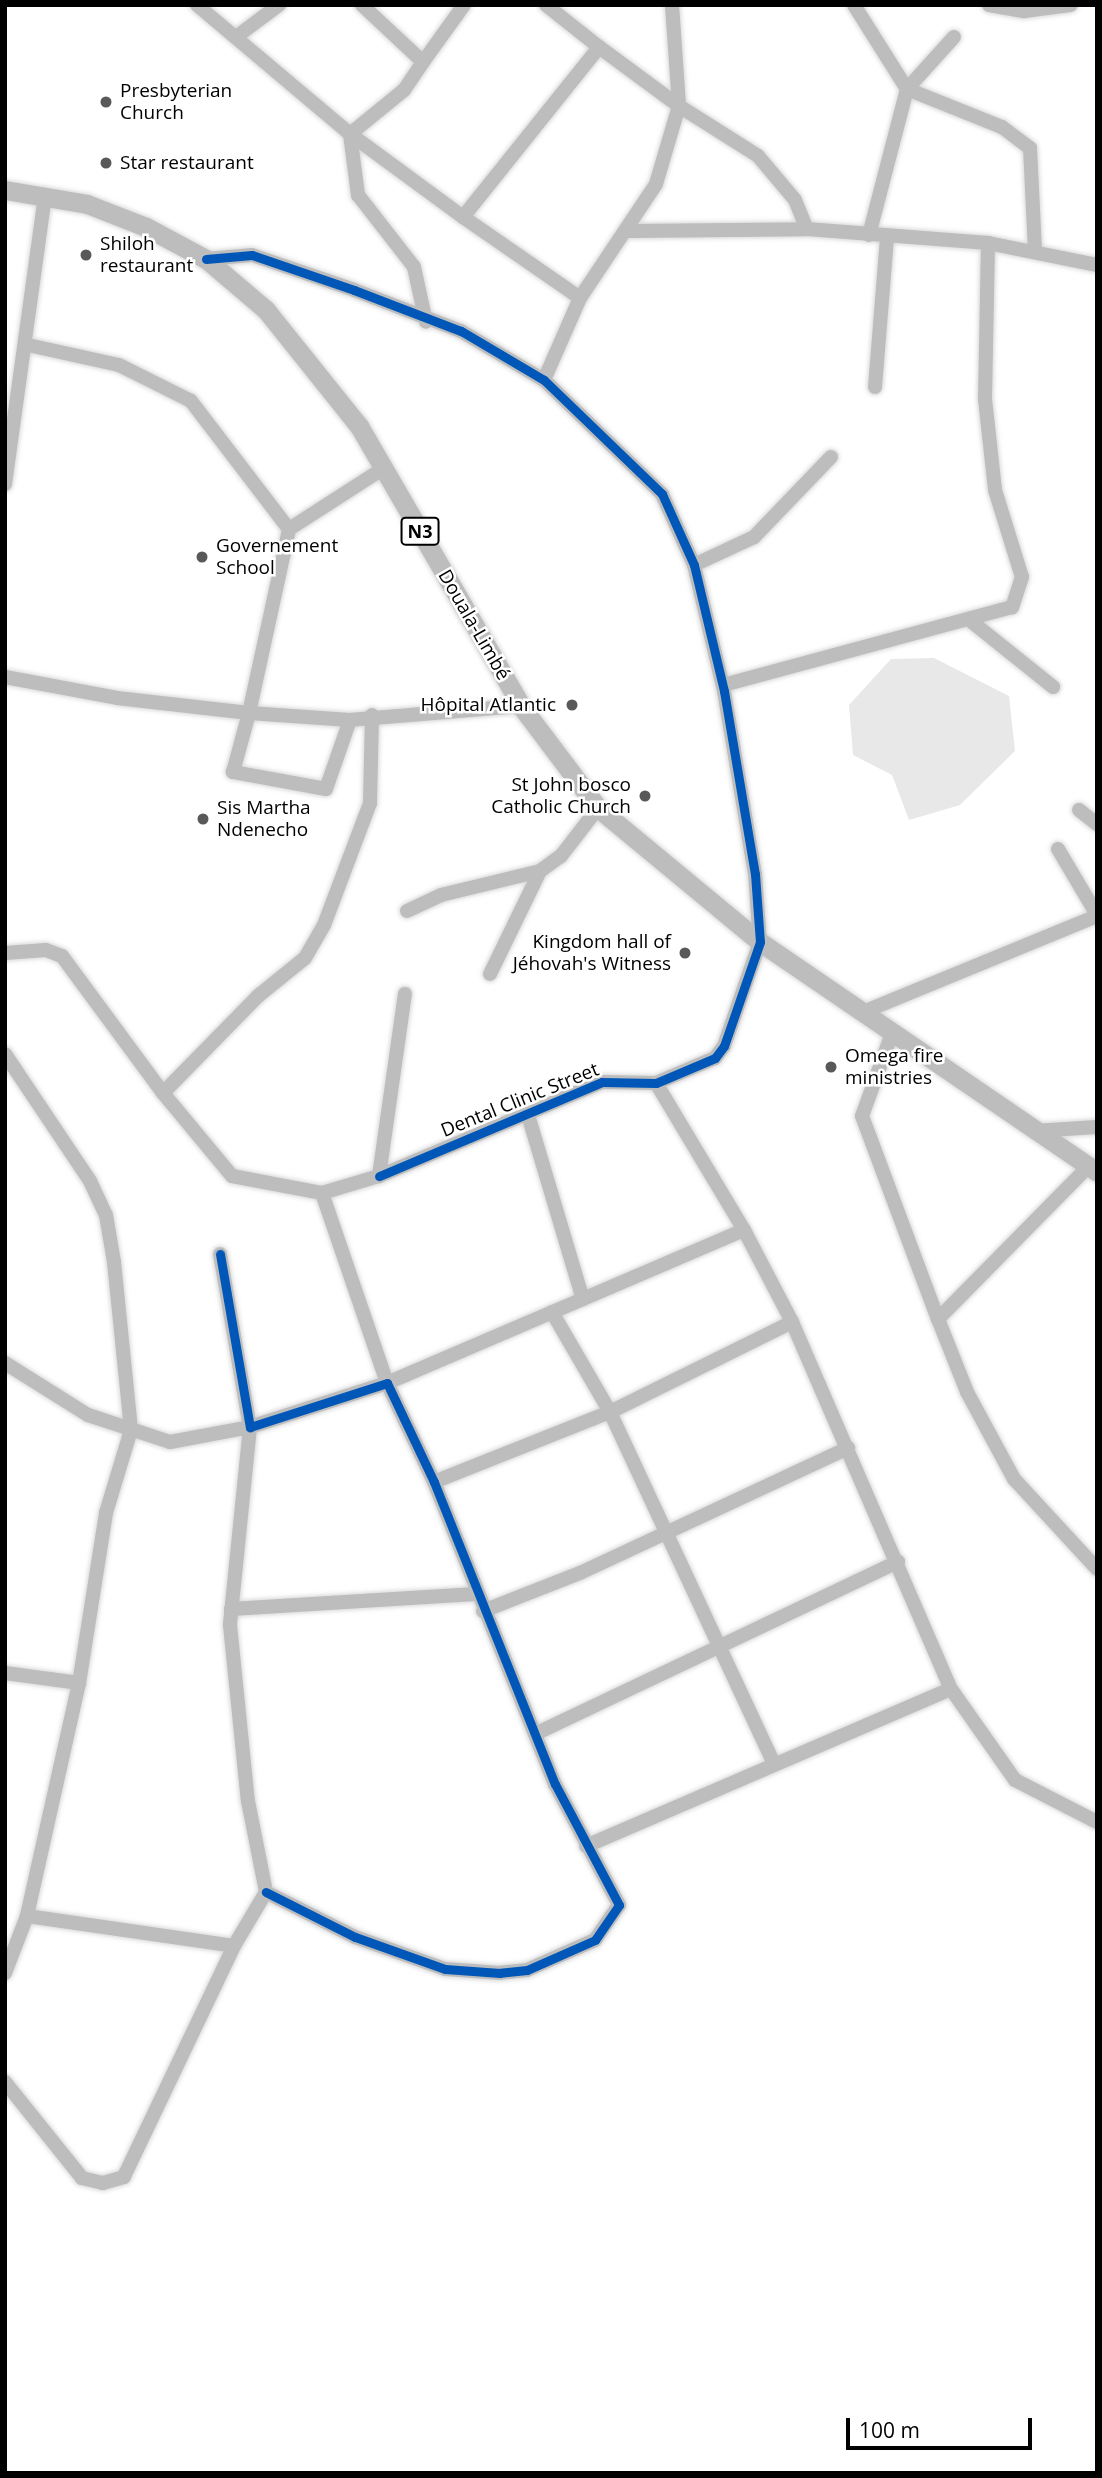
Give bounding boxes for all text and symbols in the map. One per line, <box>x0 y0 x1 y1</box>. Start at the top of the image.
place label: Presbyterian Church <box>120 80 232 124</box>
marker: Presbyterian Church <box>98 94 114 110</box>
place label: Star restaurant <box>120 152 254 174</box>
marker: Star restaurant <box>98 155 114 171</box>
place label: Shiloh restaurant <box>100 233 193 277</box>
marker: Shiloh restaurant <box>78 247 94 263</box>
road number: N3 <box>399 516 441 546</box>
place label: Governement School <box>216 535 338 579</box>
marker: Governement School <box>194 549 210 565</box>
street label: Douala-Limbé <box>433 566 515 684</box>
place label: Hôpital Atlantic <box>421 694 556 716</box>
marker: Hôpital Atlantic <box>562 695 582 715</box>
place label: St John bosco Catholic Church <box>491 774 631 818</box>
marker: St John bosco Catholic Church <box>637 788 653 804</box>
place label: Sis Martha Ndenecho <box>217 797 311 841</box>
marker: Sis Martha Ndenecho <box>195 811 211 827</box>
place label: Kingdom hall of Jéhovah's Witness <box>513 931 671 975</box>
marker: Kingdom hall of Jéhovah's Witness <box>677 945 693 961</box>
place label: Omega fire ministries <box>845 1045 943 1089</box>
street label: Dental Clinic Street <box>438 1058 602 1142</box>
marker: Omega fire ministries <box>823 1059 839 1075</box>
scale bar <box>850 2404 1036 2448</box>
text: 100 m <box>859 2416 920 2444</box>

